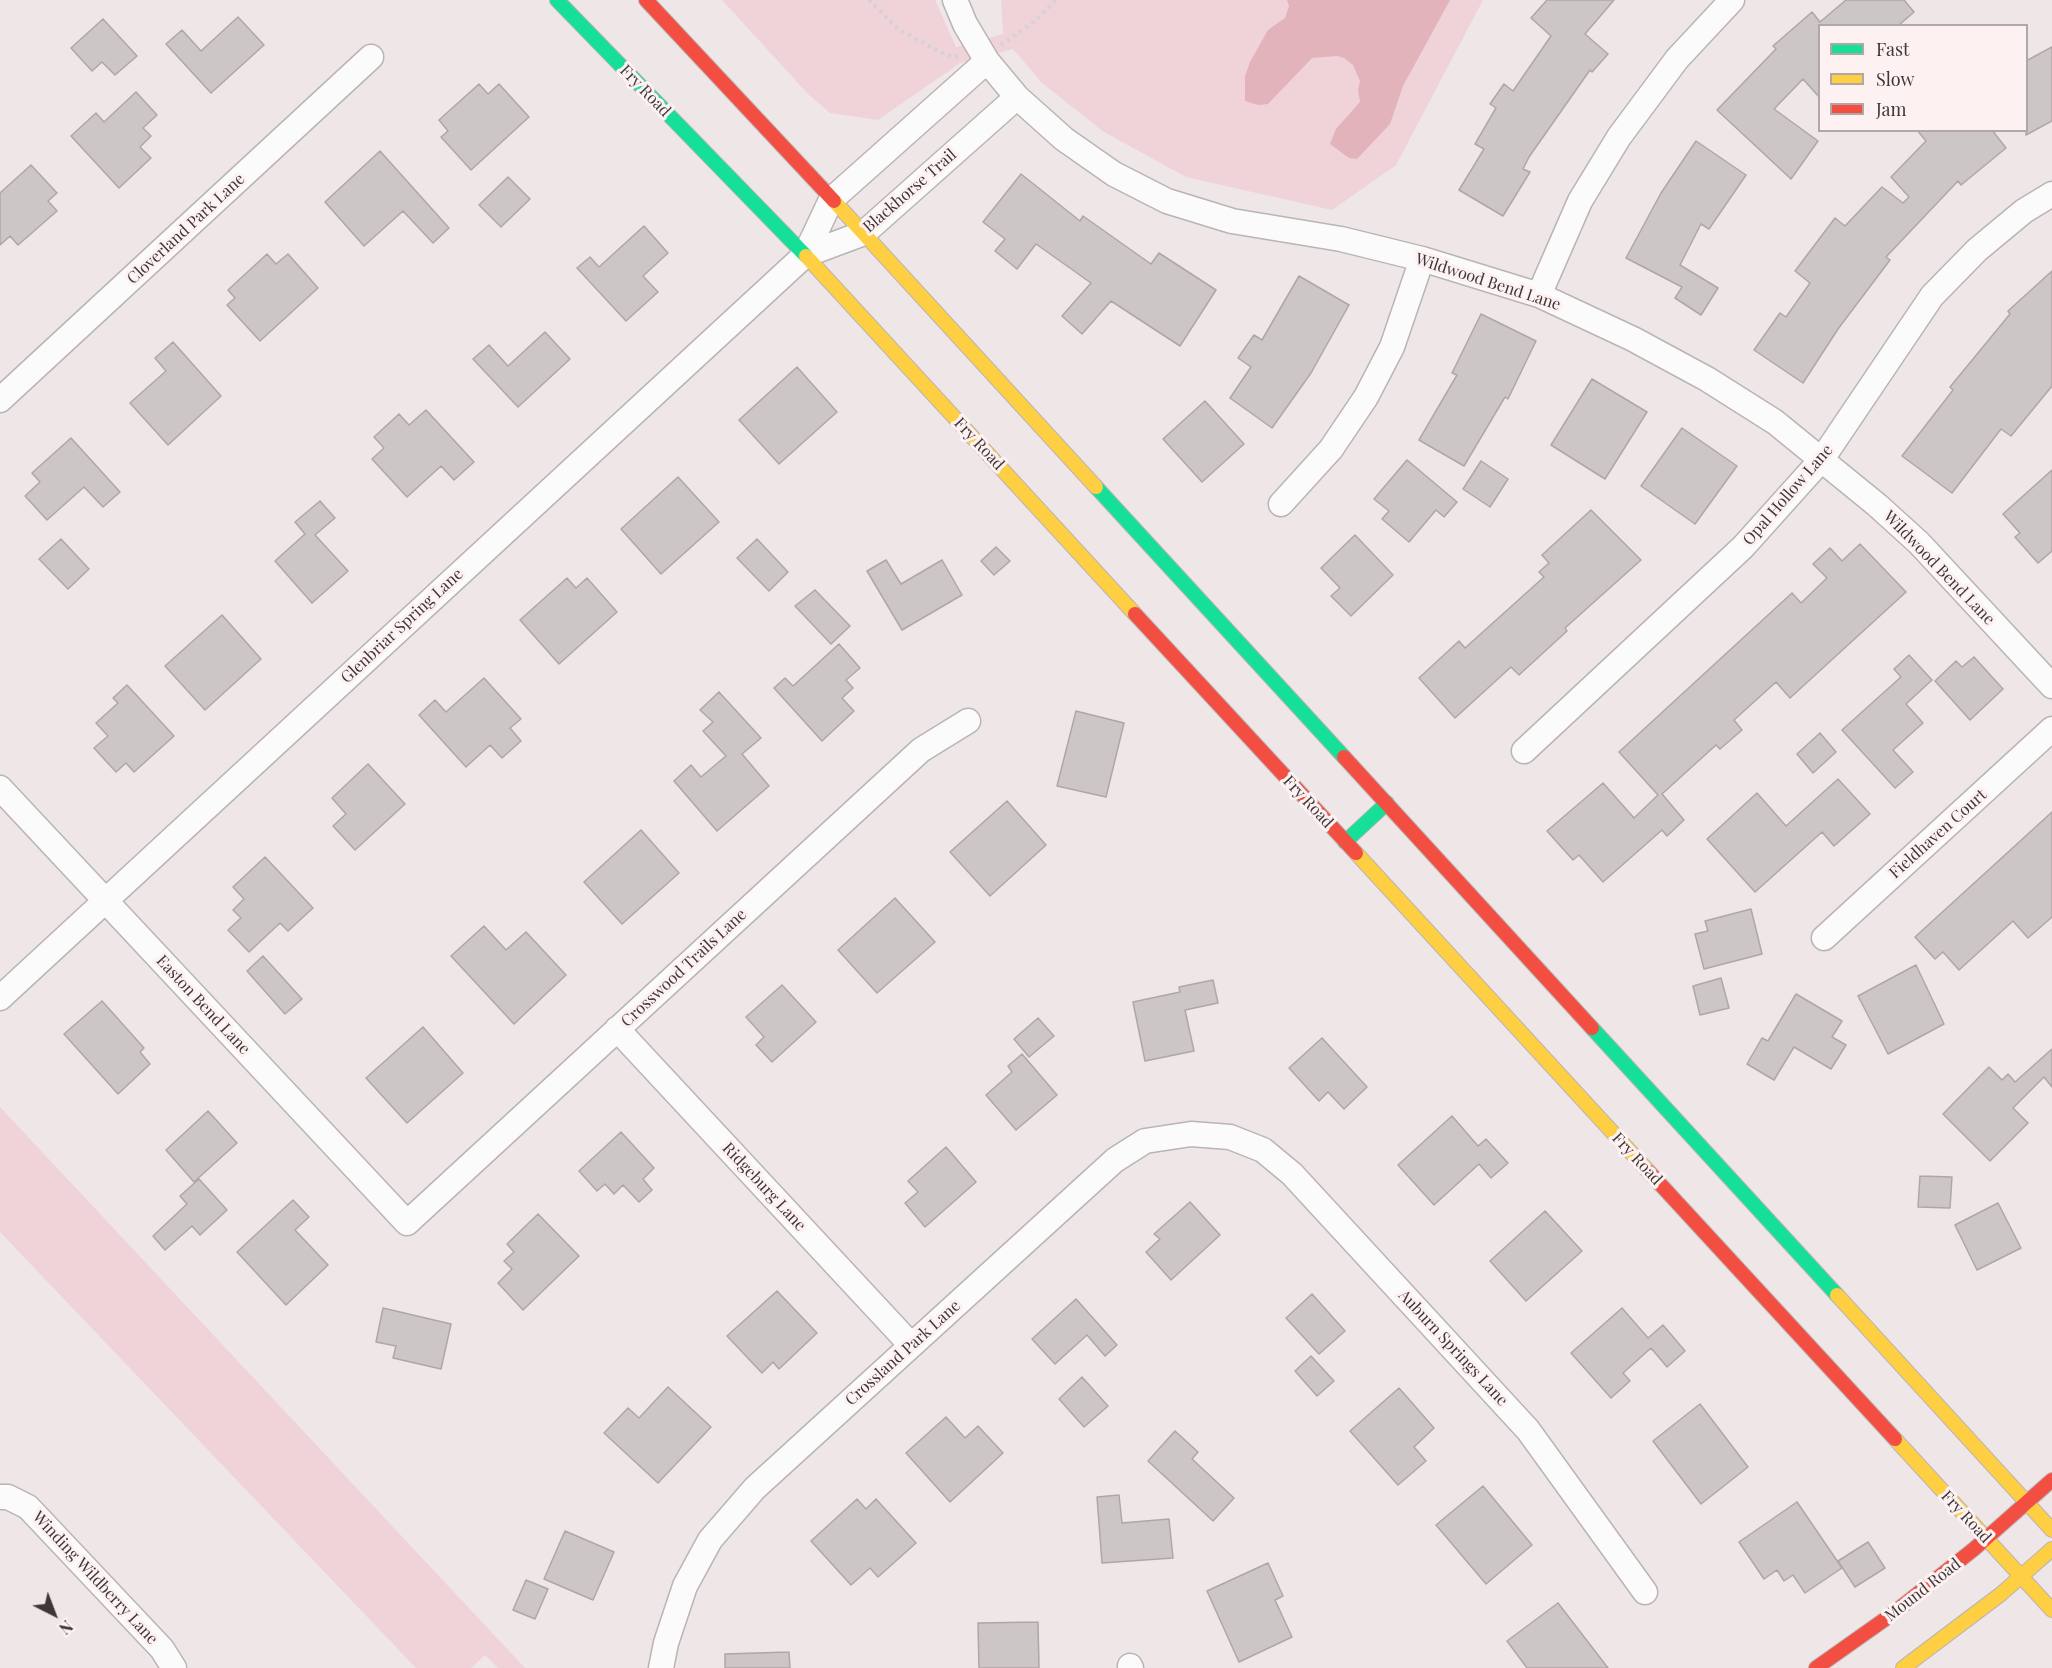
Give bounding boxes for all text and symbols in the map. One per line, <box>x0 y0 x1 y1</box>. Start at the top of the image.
legend <box>1818 24 2028 132</box>
text: Fast <box>1876 37 1909 61</box>
street label: Fry Road <box>616 61 674 121</box>
text: Slow <box>1876 67 1914 91</box>
text: Jam <box>1876 97 1906 121</box>
street label: Blackhorse Trail <box>859 145 961 237</box>
street label: Cloverland Park Lane <box>123 170 249 288</box>
street label: Wildwood Bend Lane <box>1413 249 1563 315</box>
street label: Fry Road <box>950 414 1008 474</box>
street label: Opal Hollow Lane <box>1739 441 1837 549</box>
street label: Wildwood Bend Lane <box>1880 507 1998 629</box>
street label: Glenbriar Spring Lane <box>337 565 467 687</box>
street label: Fry Road <box>1279 772 1337 832</box>
street label: Fieldhaven Court <box>1885 785 1991 883</box>
street label: Crosswood Trails Lane <box>617 905 751 1031</box>
street label: Easton Bend Lane <box>152 951 254 1059</box>
street label: Fry Road <box>1608 1129 1666 1189</box>
street label: Ridgeburg Lane <box>718 1139 810 1235</box>
street label: Auburn Springs Lane <box>1394 1286 1512 1410</box>
street label: Crossland Park Lane <box>842 1296 964 1410</box>
street label: Fry Road <box>1937 1487 1995 1547</box>
street label: Winding Wildberry Lane <box>28 1507 162 1649</box>
street label: Mound Road <box>1881 1554 1965 1626</box>
north arrow <box>24 1584 84 1644</box>
text: N <box>55 1616 78 1639</box>

